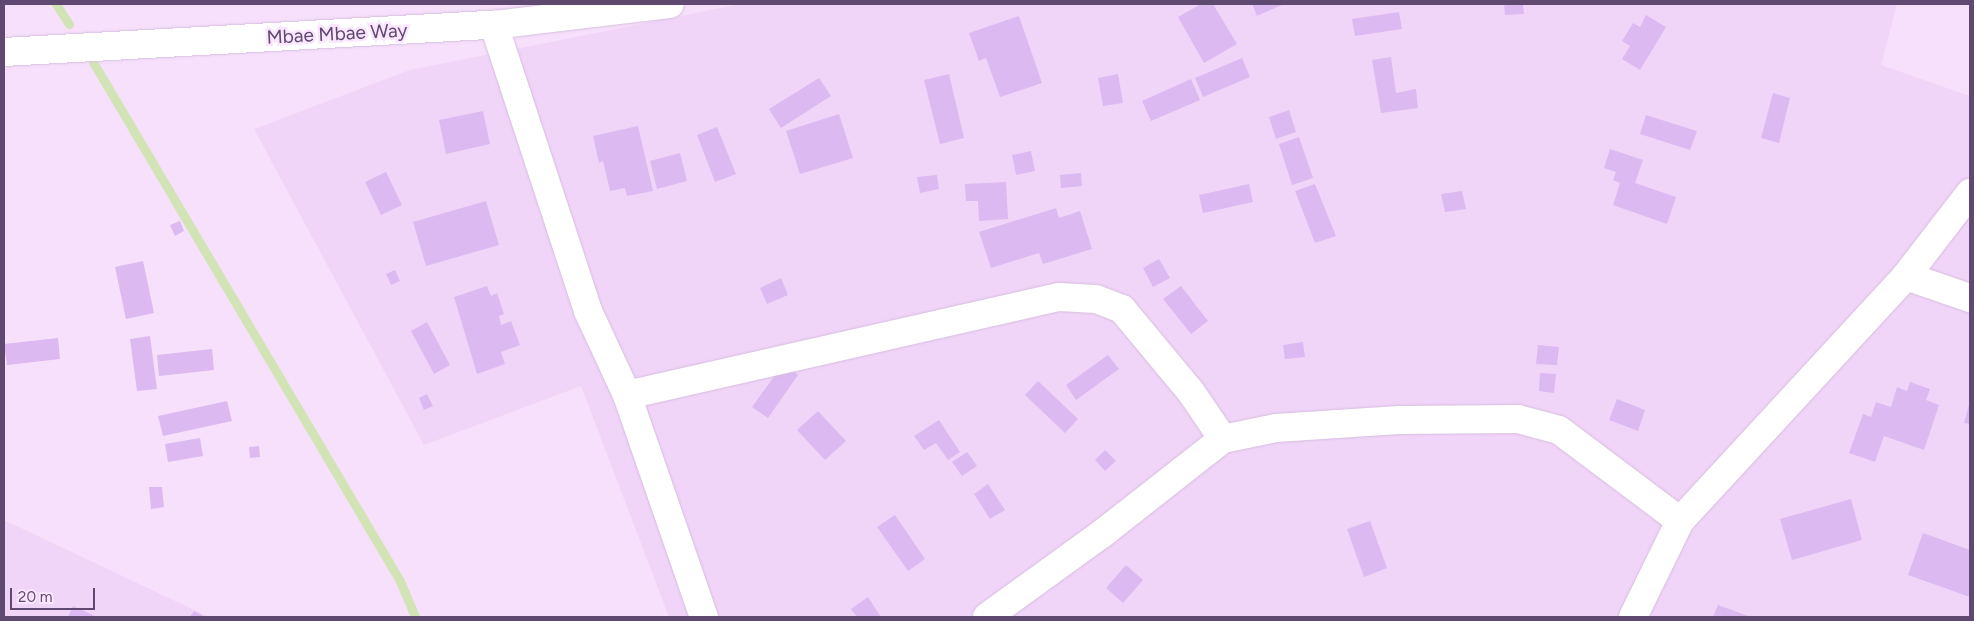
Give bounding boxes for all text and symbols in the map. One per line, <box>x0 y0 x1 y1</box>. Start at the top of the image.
street label: Mbae Mbae Way <box>266 19 408 49</box>
scale bar <box>12 578 98 610</box>
text: 20 m <box>18 588 52 606</box>

